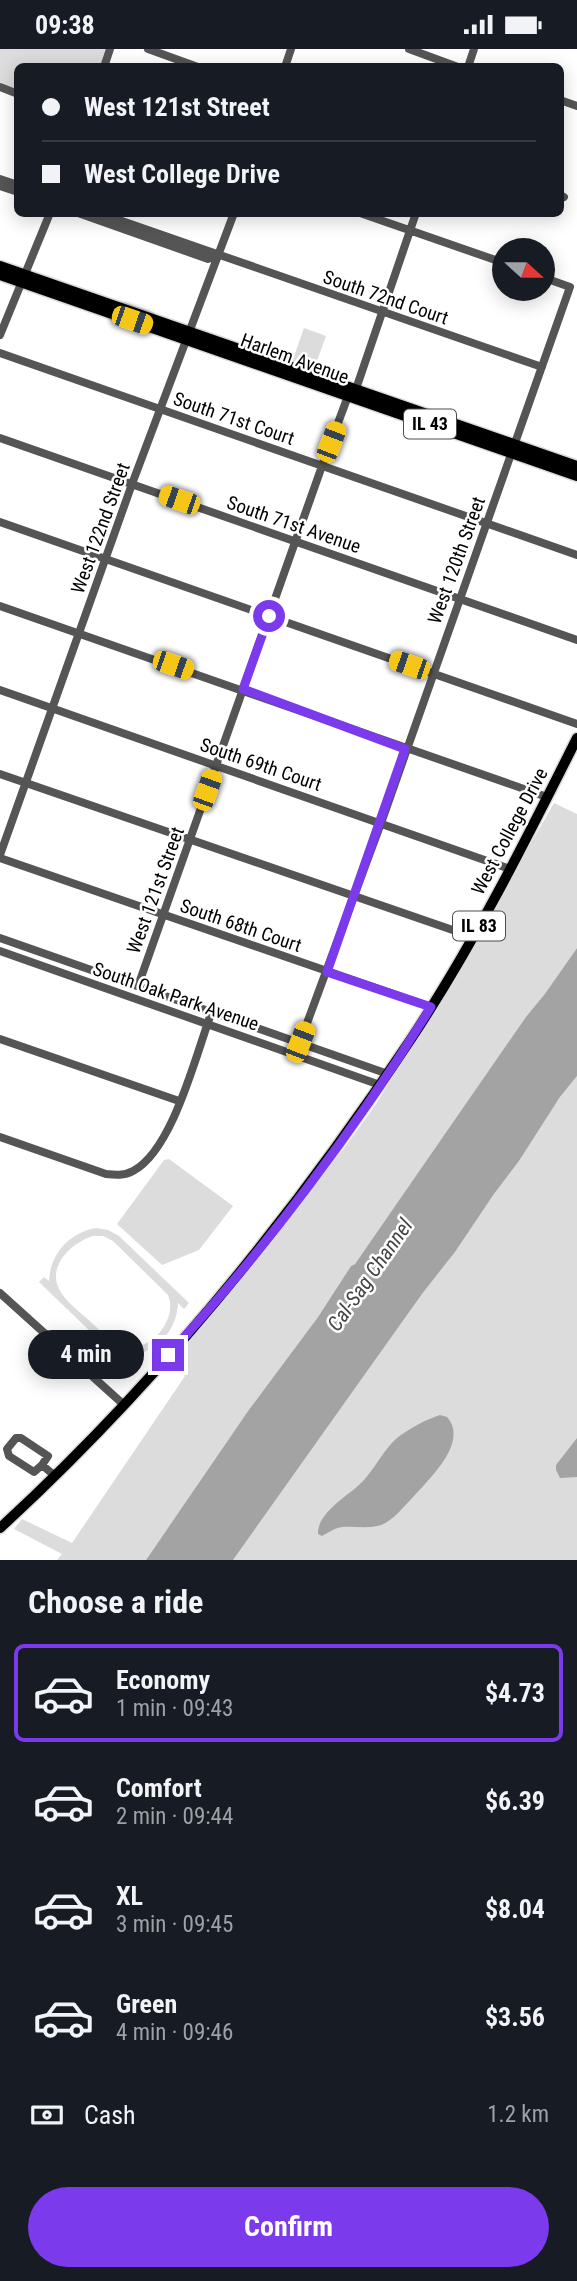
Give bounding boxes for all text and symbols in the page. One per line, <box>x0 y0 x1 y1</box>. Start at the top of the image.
text: 09:38 <box>35 10 95 40</box>
text: West 121st Street <box>84 92 270 122</box>
text: West College Drive <box>84 159 280 189</box>
north arrow <box>492 238 555 301</box>
map controls <box>492 238 555 301</box>
street label: South 72nd Court <box>320 265 451 330</box>
car <box>109 303 156 337</box>
street label: Harlem Avenue <box>238 328 352 389</box>
street label: South 71st Court <box>170 387 297 450</box>
road number: IL 43 <box>404 409 456 439</box>
car <box>314 419 349 465</box>
street label: West 122nd Street <box>66 460 135 597</box>
car <box>156 483 203 517</box>
street label: South 71st Avenue <box>224 491 364 558</box>
street label: West 120th Street <box>423 493 490 627</box>
route start <box>253 600 285 632</box>
car <box>150 648 197 682</box>
car <box>386 648 433 682</box>
street label: South 69th Court <box>197 733 325 796</box>
street label: West College Drive <box>466 764 553 899</box>
car <box>190 767 225 813</box>
street label: West 121st Street <box>122 824 189 957</box>
street label: South 68th Court <box>177 894 305 957</box>
road number: IL 83 <box>453 911 505 941</box>
street label: South Oak Park Avenue <box>90 957 262 1036</box>
car <box>283 1019 318 1065</box>
water label: Cal-Sag Channel <box>323 1214 418 1336</box>
callout: 4 min <box>28 1331 144 1379</box>
route end <box>152 1339 184 1371</box>
text: 4 min <box>60 1341 112 1368</box>
text: Choose a ride <box>28 1583 203 1621</box>
icon: car <box>32 1662 95 1725</box>
text: Economy <box>116 1665 210 1695</box>
text: $4.73 <box>485 1678 545 1708</box>
text: 1 min · 09:43 <box>116 1695 233 1722</box>
icon: car <box>32 1770 95 1833</box>
text: Comfort <box>116 1773 202 1803</box>
text: $6.39 <box>485 1786 545 1816</box>
text: 2 min · 09:44 <box>116 1803 233 1830</box>
icon: car <box>32 1878 95 1941</box>
text: XL <box>116 1881 143 1911</box>
text: $8.04 <box>485 1894 545 1924</box>
text: 3 min · 09:45 <box>116 1911 233 1938</box>
icon: car <box>32 1986 95 2049</box>
text: Green <box>116 1989 177 2019</box>
text: $3.56 <box>485 2002 545 2032</box>
text: 4 min · 09:46 <box>116 2019 233 2046</box>
icon: cash <box>28 2096 66 2134</box>
text: Cash <box>84 2100 136 2130</box>
text: 1.2 km <box>487 2101 549 2128</box>
button: Confirm <box>28 2187 549 2267</box>

